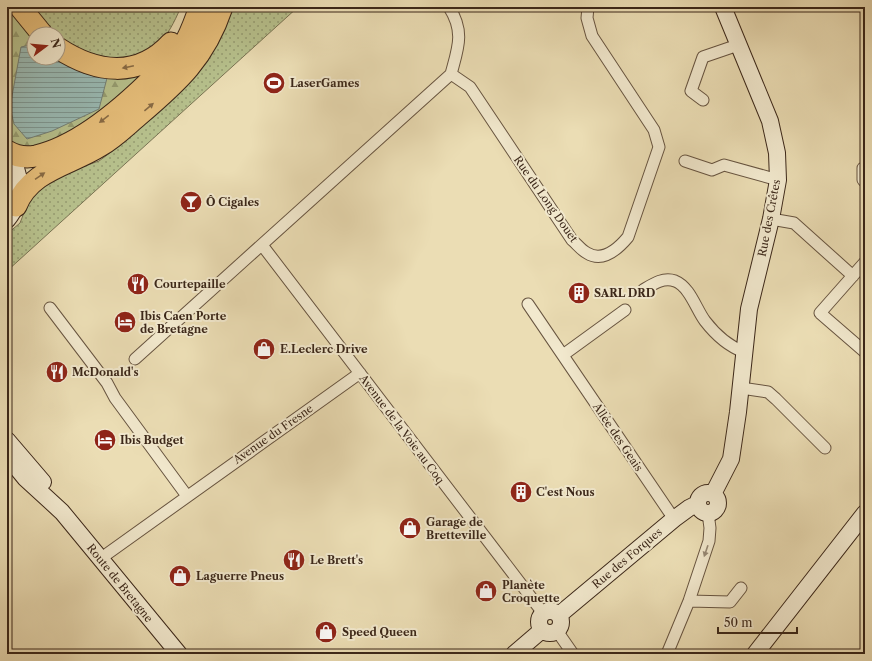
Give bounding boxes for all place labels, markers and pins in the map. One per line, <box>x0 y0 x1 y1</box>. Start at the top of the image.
sports icon: LaserGames <box>261 70 287 96</box>
place label: LaserGames <box>290 76 359 90</box>
bar icon: Ô Cigales <box>178 189 204 215</box>
place label: Ô Cigales <box>206 195 259 209</box>
restaurant icon: Courtepaille <box>125 271 151 297</box>
place label: Courtepaille <box>154 277 226 291</box>
building icon: SARL DRD <box>566 280 592 306</box>
place label: SARL DRD <box>594 286 656 300</box>
hotel icon: Ibis Caen Porte de Bretagne <box>112 309 138 335</box>
place label: Ibis Caen Porte de Bretagne <box>140 309 227 336</box>
shop icon: E.Leclerc Drive <box>251 336 277 362</box>
place label: E.Leclerc Drive <box>280 342 368 356</box>
restaurant icon: McDonald's <box>44 359 70 385</box>
place label: McDonald's <box>72 365 139 379</box>
hotel icon: Ibis Budget <box>92 427 118 453</box>
place label: Ibis Budget <box>120 433 184 447</box>
building icon: C'est Nous <box>508 479 534 505</box>
place label: C'est Nous <box>536 485 595 499</box>
shop icon: Garage de Bretteville <box>397 515 423 541</box>
place label: Garage de Bretteville <box>426 515 487 542</box>
restaurant icon: Le Brett's <box>281 547 307 573</box>
place label: Le Brett's <box>310 553 363 567</box>
shop icon: Laguerre Pneus <box>167 563 193 589</box>
place label: Laguerre Pneus <box>196 569 284 583</box>
shop icon: Planète Croquette <box>473 578 499 604</box>
place label: Planète Croquette <box>502 578 560 605</box>
shop icon: Speed Queen <box>313 619 339 645</box>
place label: Speed Queen <box>342 625 417 639</box>

